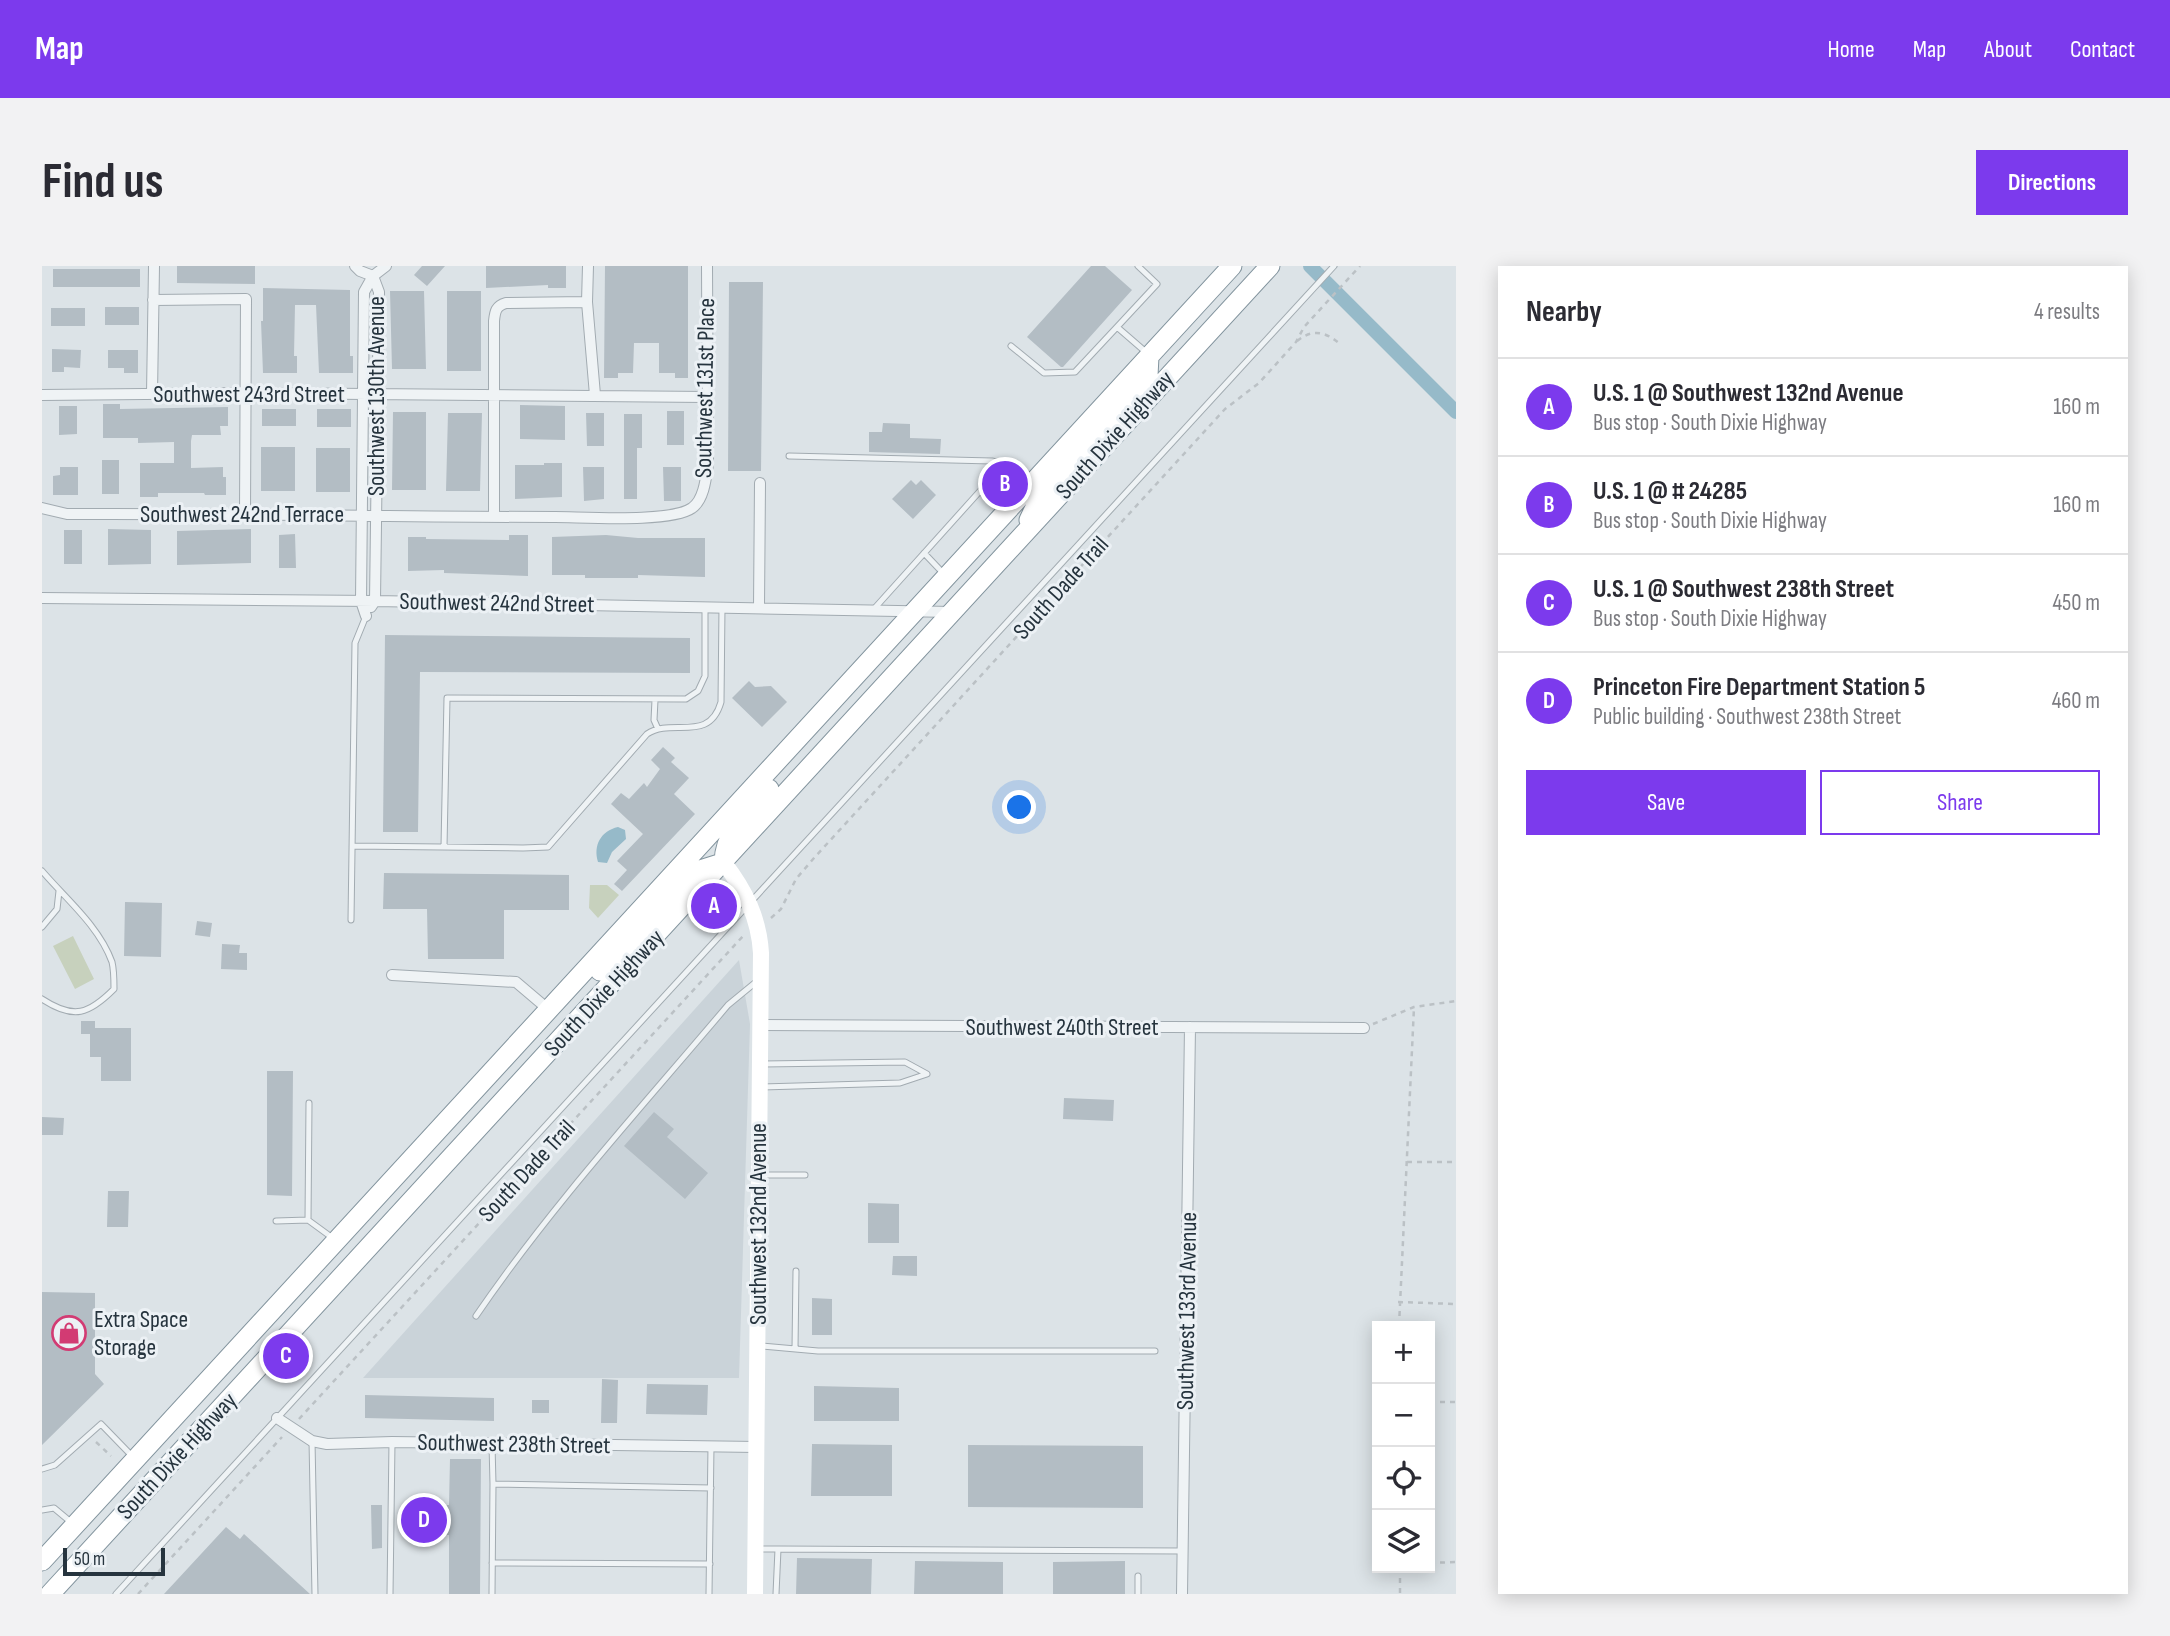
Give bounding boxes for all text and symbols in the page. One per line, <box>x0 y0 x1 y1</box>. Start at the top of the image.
text: Map <box>35 29 84 69</box>
text: Home <box>1827 35 1875 64</box>
text: Map <box>1913 35 1946 64</box>
text: About <box>1984 35 2032 64</box>
text: Contact <box>2070 35 2135 64</box>
button: Directions <box>1976 150 2128 215</box>
text: Find us <box>42 153 164 212</box>
text: Nearby <box>1526 294 1602 330</box>
street label: Southwest 130th Avenue <box>362 296 391 496</box>
street label: Southwest 131st Place <box>689 298 721 478</box>
text: 4 results <box>2034 298 2100 326</box>
street label: South Dixie Highway <box>1050 365 1180 505</box>
text: U.S. 1 @ Southwest 132nd Avenue <box>1593 378 1904 409</box>
street label: Southwest 243rd Street <box>153 380 345 409</box>
text: A <box>1544 393 1554 421</box>
text: 160 m <box>2053 393 2100 421</box>
text: Bus stop · South Dixie Highway <box>1593 409 1827 437</box>
pin: B <box>982 458 1028 510</box>
text: U.S. 1 @ # 24285 <box>1593 476 1747 507</box>
text: B <box>1544 491 1554 519</box>
text: 160 m <box>2053 491 2100 519</box>
street label: Southwest 242nd Terrace <box>140 500 344 529</box>
text: Bus stop · South Dixie Highway <box>1593 507 1827 535</box>
street label: South Dade Trail <box>1007 530 1115 646</box>
text: U.S. 1 @ Southwest 238th Street <box>1593 574 1894 605</box>
street label: Southwest 242nd Street <box>399 587 595 619</box>
text: C <box>1543 589 1555 617</box>
text: 450 m <box>2052 589 2100 617</box>
text: Bus stop · South Dixie Highway <box>1593 605 1827 633</box>
text: Princeton Fire Department Station 5 <box>1593 672 1925 703</box>
text: D <box>1543 687 1555 715</box>
text: 460 m <box>2052 687 2100 715</box>
text: Public building · Southwest 238th Street <box>1593 703 1901 731</box>
button: Save <box>1526 770 1806 835</box>
button: Share <box>1820 770 2100 835</box>
your location <box>1002 790 1036 824</box>
pin: A <box>691 880 737 932</box>
street label: South Dixie Highway <box>538 924 670 1062</box>
street label: Southwest 240th Street <box>965 1013 1159 1042</box>
street label: South Dade Trail <box>473 1114 581 1228</box>
street label: Southwest 132nd Avenue <box>744 1123 773 1325</box>
street label: Southwest 133rd Avenue <box>1171 1212 1203 1410</box>
place label: Extra Space Storage <box>94 1305 188 1362</box>
shop icon: Extra Space Storage <box>50 1314 88 1352</box>
map controls <box>1372 1321 1435 1573</box>
button: + <box>1372 1321 1435 1384</box>
pin: C <box>263 1330 309 1382</box>
button: − <box>1372 1384 1435 1447</box>
street label: South Dixie Highway <box>111 1387 243 1525</box>
street label: Southwest 238th Street <box>417 1428 611 1460</box>
button: locate <box>1372 1447 1435 1510</box>
pin: D <box>401 1494 447 1546</box>
button: layers <box>1372 1510 1435 1573</box>
scale bar <box>63 1545 164 1577</box>
text: 50 m <box>74 1548 105 1571</box>

